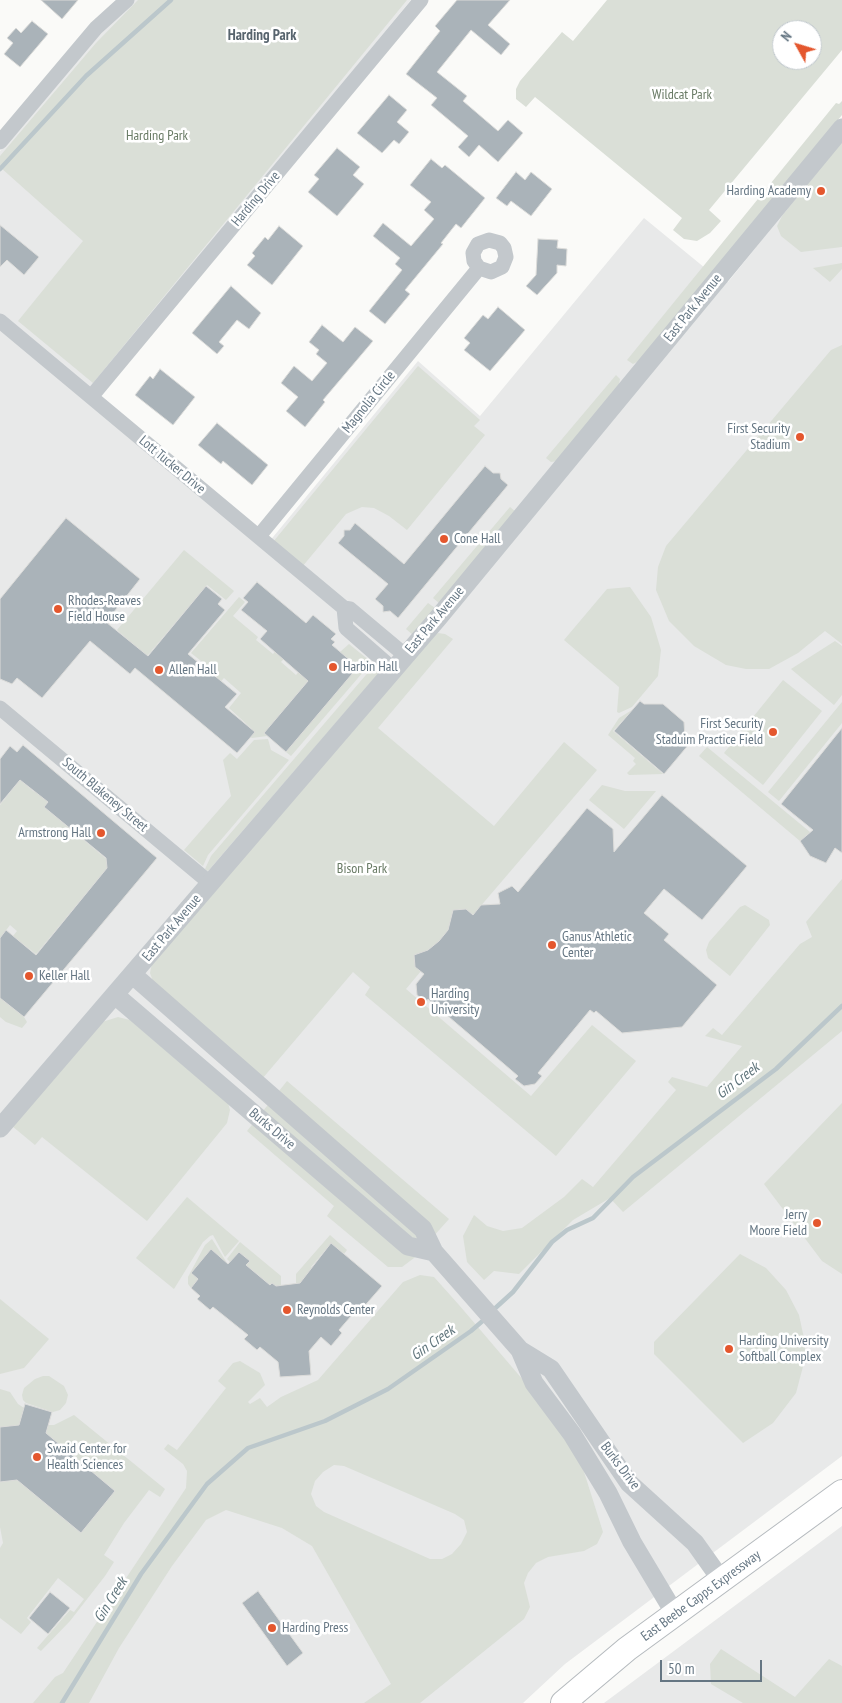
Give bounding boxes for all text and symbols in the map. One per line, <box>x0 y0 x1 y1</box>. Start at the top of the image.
north arrow <box>772 20 822 70</box>
district label: Harding Park <box>228 27 296 45</box>
text: N <box>777 28 795 45</box>
park label: Wildcat Park <box>652 87 712 103</box>
park label: Harding Park <box>126 128 188 144</box>
street label: Harding Drive <box>228 168 284 230</box>
place label: Harding Academy <box>727 183 811 199</box>
marker: Harding Academy <box>815 185 827 197</box>
street label: East Park Avenue <box>661 271 725 345</box>
street label: Magnolia Circle <box>339 368 399 436</box>
place label: First Security Stadium <box>727 421 790 454</box>
marker: First Security Stadium <box>794 431 806 443</box>
street label: Lott Tucker Drive <box>135 432 209 498</box>
place label: Cone Hall <box>454 531 501 547</box>
marker: Cone Hall <box>438 533 450 545</box>
street label: East Park Avenue <box>402 583 468 657</box>
place label: Rhodes-Reaves Field House <box>68 593 141 626</box>
marker: Rhodes-Reaves Field House <box>52 603 64 615</box>
place label: Harbin Hall <box>343 659 398 675</box>
marker: Harbin Hall <box>327 661 339 673</box>
place label: Allen Hall <box>169 662 217 678</box>
marker: Allen Hall <box>153 664 165 676</box>
place label: First Security Staduim Practice Field <box>656 716 763 749</box>
marker: First Security Staduim Practice Field <box>767 726 779 738</box>
street label: South Blakeney Street <box>59 754 151 836</box>
place label: Armstrong Hall <box>18 825 91 841</box>
marker: Armstrong Hall <box>95 827 107 839</box>
park label: Bison Park <box>337 861 387 877</box>
street label: East Park Avenue <box>139 891 205 965</box>
place label: Ganus Athletic Center <box>562 929 632 962</box>
marker: Ganus Athletic Center <box>546 939 558 951</box>
place label: Keller Hall <box>39 968 90 984</box>
marker: Keller Hall <box>23 970 35 982</box>
place label: Harding University <box>431 986 479 1019</box>
marker: Harding University <box>415 996 427 1008</box>
water label: Gin Creek <box>713 1059 763 1103</box>
street label: Burks Drive <box>246 1105 298 1153</box>
place label: Jerry Moore Field <box>749 1207 807 1240</box>
marker: Jerry Moore Field <box>811 1217 823 1229</box>
place label: Reynolds Center <box>297 1302 375 1318</box>
marker: Reynolds Center <box>281 1304 293 1316</box>
water label: Gin Creek <box>408 1321 458 1365</box>
place label: Harding University Softball Complex <box>739 1333 829 1365</box>
marker: Harding University Softball Complex <box>723 1343 735 1355</box>
street label: Burks Drive <box>597 1439 643 1493</box>
place label: Swaid Center for Health Sciences <box>47 1441 127 1474</box>
marker: Swaid Center for Health Sciences <box>31 1451 43 1463</box>
street label: East Beebe Capps Expressway <box>638 1547 764 1645</box>
water label: Gin Creek <box>90 1574 132 1626</box>
place label: Harding Press <box>282 1620 348 1636</box>
marker: Harding Press <box>266 1622 278 1634</box>
scale bar <box>662 1650 764 1682</box>
text: 50 m <box>668 1659 694 1678</box>

